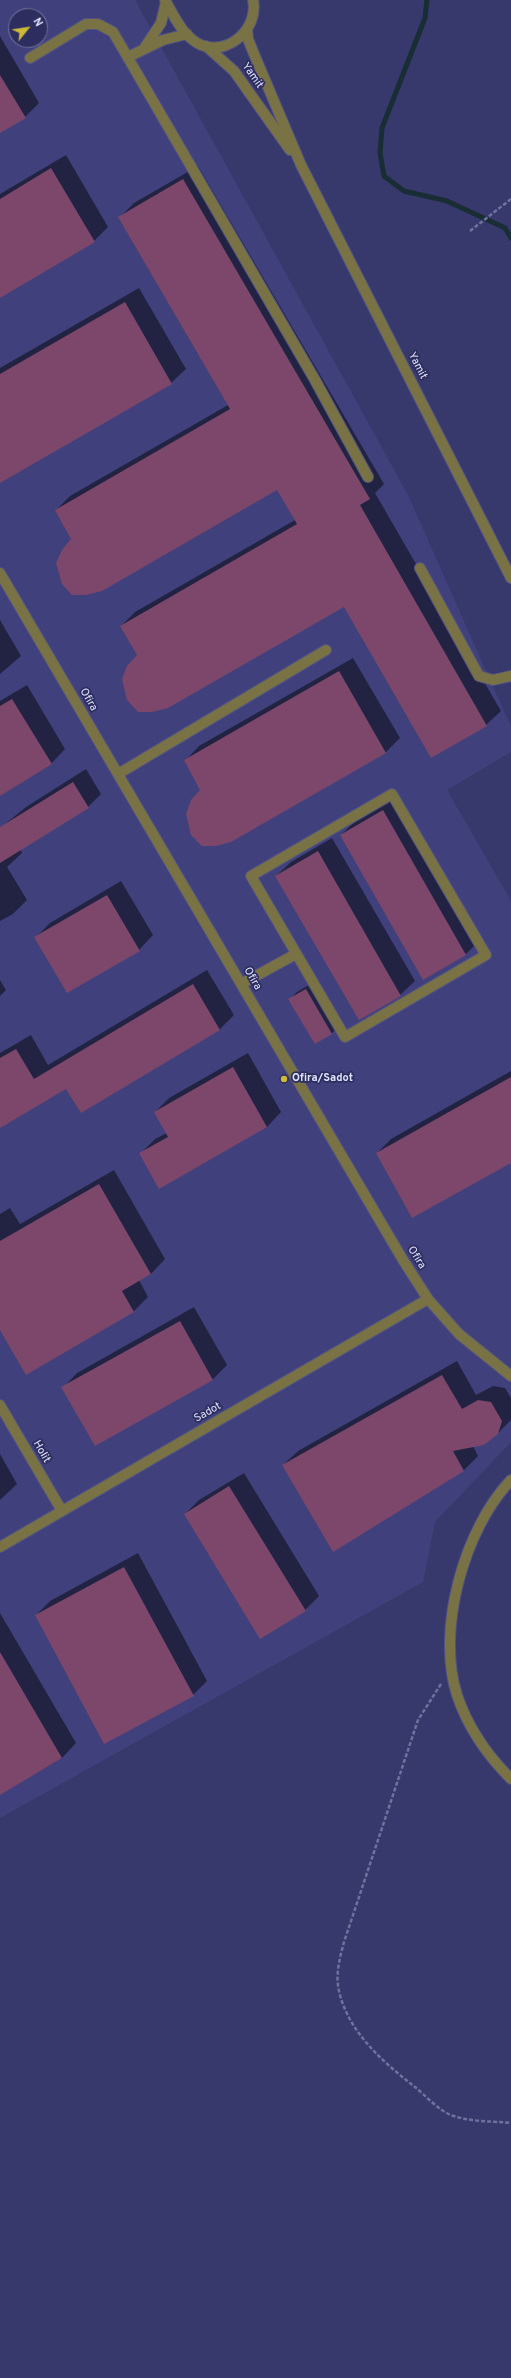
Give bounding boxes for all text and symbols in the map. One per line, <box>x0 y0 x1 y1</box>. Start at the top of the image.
north arrow <box>8 8 48 48</box>
text: N <box>29 16 46 29</box>
street label: Yamit <box>238 61 266 91</box>
street label: Yamit <box>405 350 429 382</box>
street label: Ofira <box>76 686 100 714</box>
street label: Ofira <box>240 965 264 993</box>
place label: Ofira/Sadot <box>292 1072 353 1086</box>
marker: Ofira/Sadot <box>279 1074 289 1084</box>
street label: Ofira <box>404 1244 428 1272</box>
street label: Sadot <box>192 1400 224 1426</box>
street label: Holit <box>29 1438 53 1466</box>

